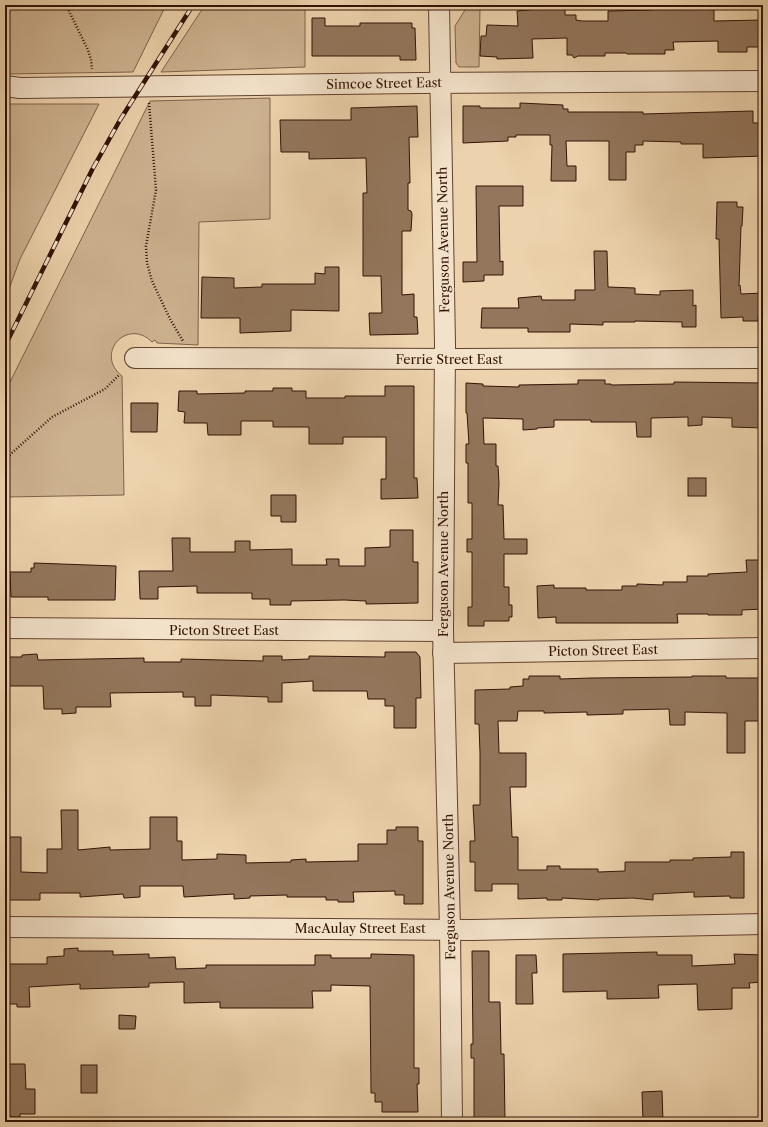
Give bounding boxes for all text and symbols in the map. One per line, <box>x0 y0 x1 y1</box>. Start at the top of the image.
street label: Simcoe Street East <box>326 74 442 92</box>
street label: Ferguson Avenue North <box>434 167 452 313</box>
street label: Ferrie Street East <box>395 351 503 367</box>
street label: Ferguson Avenue North <box>435 491 451 637</box>
street label: Picton Street East <box>169 622 279 638</box>
street label: Picton Street East <box>548 641 658 659</box>
street label: Ferguson Avenue North <box>440 814 458 960</box>
street label: MacAulay Street East <box>294 920 426 936</box>

